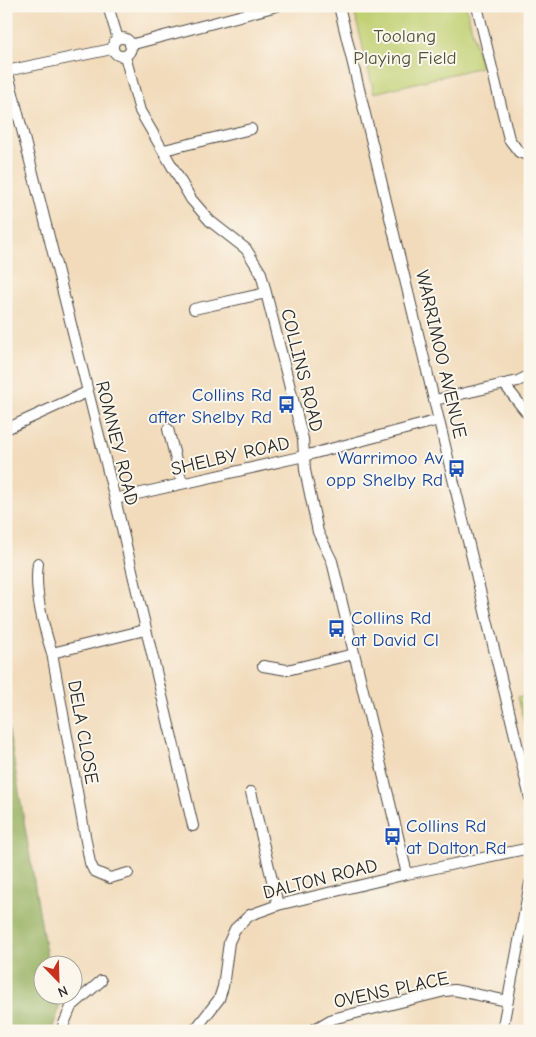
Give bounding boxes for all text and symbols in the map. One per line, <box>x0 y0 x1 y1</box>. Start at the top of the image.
park label: Toolang Playing Field <box>353 25 457 69</box>
street label: WARRIMOO AVENUE <box>411 268 471 441</box>
street label: COLLINS ROAD <box>276 306 328 434</box>
street label: ROMNEY ROAD <box>91 379 143 508</box>
place label: Collins Rd after Shelby Rd <box>148 384 272 428</box>
bus stop icon: Collins Rd after Shelby Rd <box>276 395 296 415</box>
street label: SHELBY ROAD <box>169 432 292 480</box>
place label: Warrimoo Av opp Shelby Rd <box>326 447 443 491</box>
bus stop icon: Warrimoo Av opp Shelby Rd <box>447 458 467 478</box>
place label: Collins Rd at David Cl <box>351 607 439 651</box>
bus stop icon: Collins Rd at David Cl <box>327 618 347 638</box>
street label: DELA CLOSE <box>63 679 103 786</box>
place label: Collins Rd at Dalton Rd <box>406 815 506 859</box>
bus stop icon: Collins Rd at Dalton Rd <box>382 826 402 846</box>
street label: DALTON ROAD <box>261 854 380 904</box>
north arrow <box>32 954 82 1004</box>
street label: OVENS PLACE <box>332 967 451 1013</box>
text: N <box>55 982 70 1001</box>

